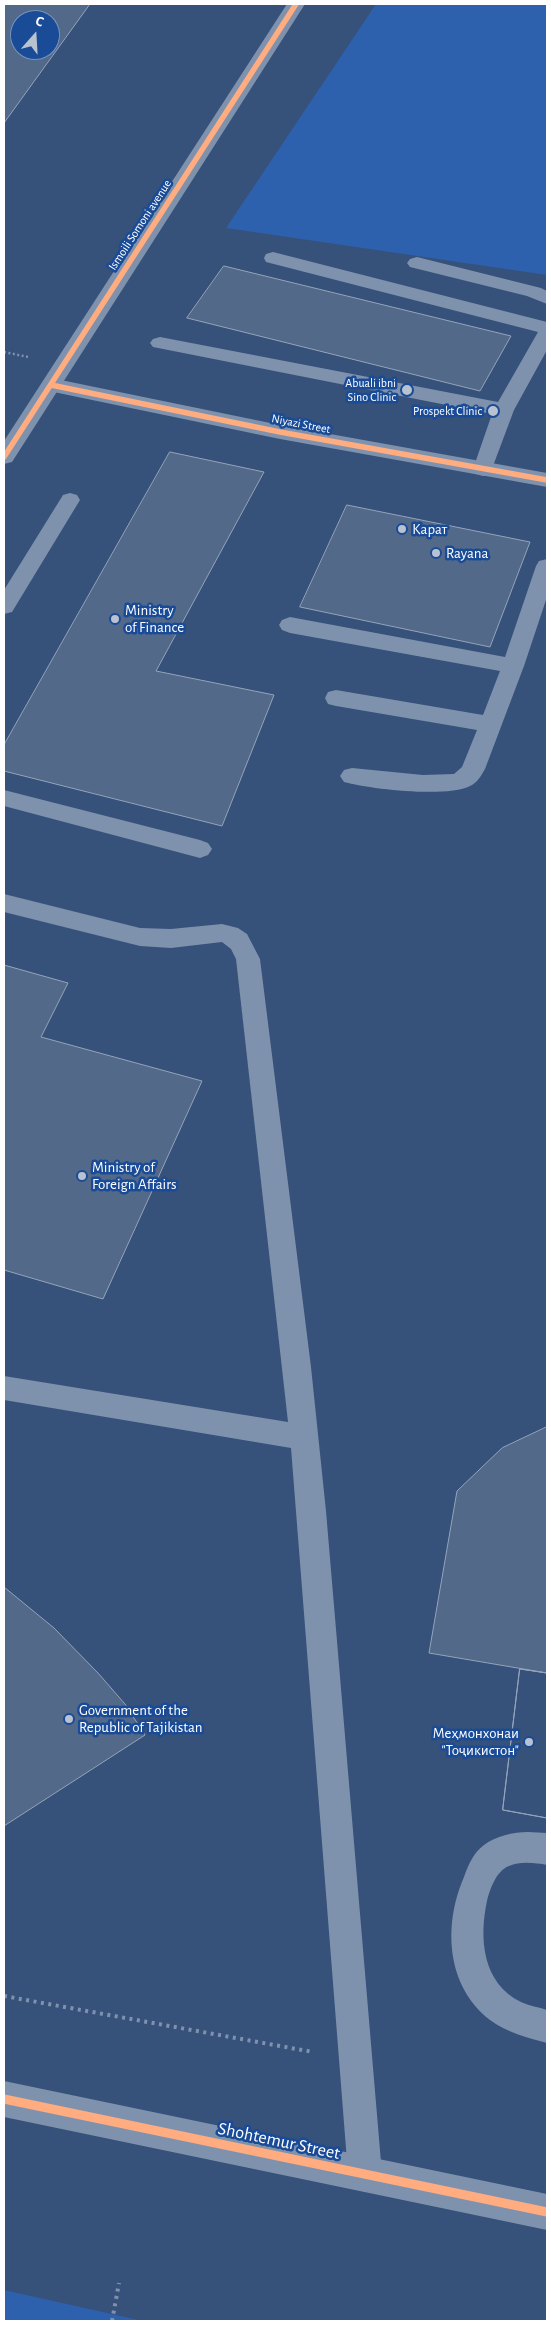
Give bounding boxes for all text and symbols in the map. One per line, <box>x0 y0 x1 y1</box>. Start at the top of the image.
north arrow <box>10 10 60 60</box>
text: С <box>34 14 46 30</box>
street label: Ismoili Somoni avenue <box>105 177 175 273</box>
place label: Abuali ibni Sino Clinic <box>345 376 396 404</box>
marker: Abuali ibni Sino Clinic <box>400 383 414 397</box>
place label: Prospekt Clinic <box>413 404 482 418</box>
marker: Prospekt Clinic <box>486 404 500 418</box>
street label: Niyazi Street <box>270 411 332 437</box>
place label: Карат <box>412 520 447 538</box>
marker: Карат <box>396 523 408 535</box>
place label: Rayana <box>446 544 488 562</box>
marker: Rayana <box>430 547 442 559</box>
place label: Ministry of Finance <box>125 601 184 636</box>
marker: Ministry of Finance <box>109 613 121 625</box>
place label: Ministry of Foreign Affairs <box>92 1158 177 1193</box>
marker: Ministry of Foreign Affairs <box>76 1170 88 1182</box>
place label: Government of the Republic of Tajikistan <box>79 1701 203 1736</box>
marker: Government of the Republic of Tajikistan <box>63 1713 75 1725</box>
place label: Меҳмонхонаи "Тоҷикистон" <box>432 1724 519 1759</box>
marker: Меҳмонхонаи "Тоҷикистон" <box>523 1736 535 1748</box>
street label: Shohtemur Street <box>216 2118 342 2164</box>

